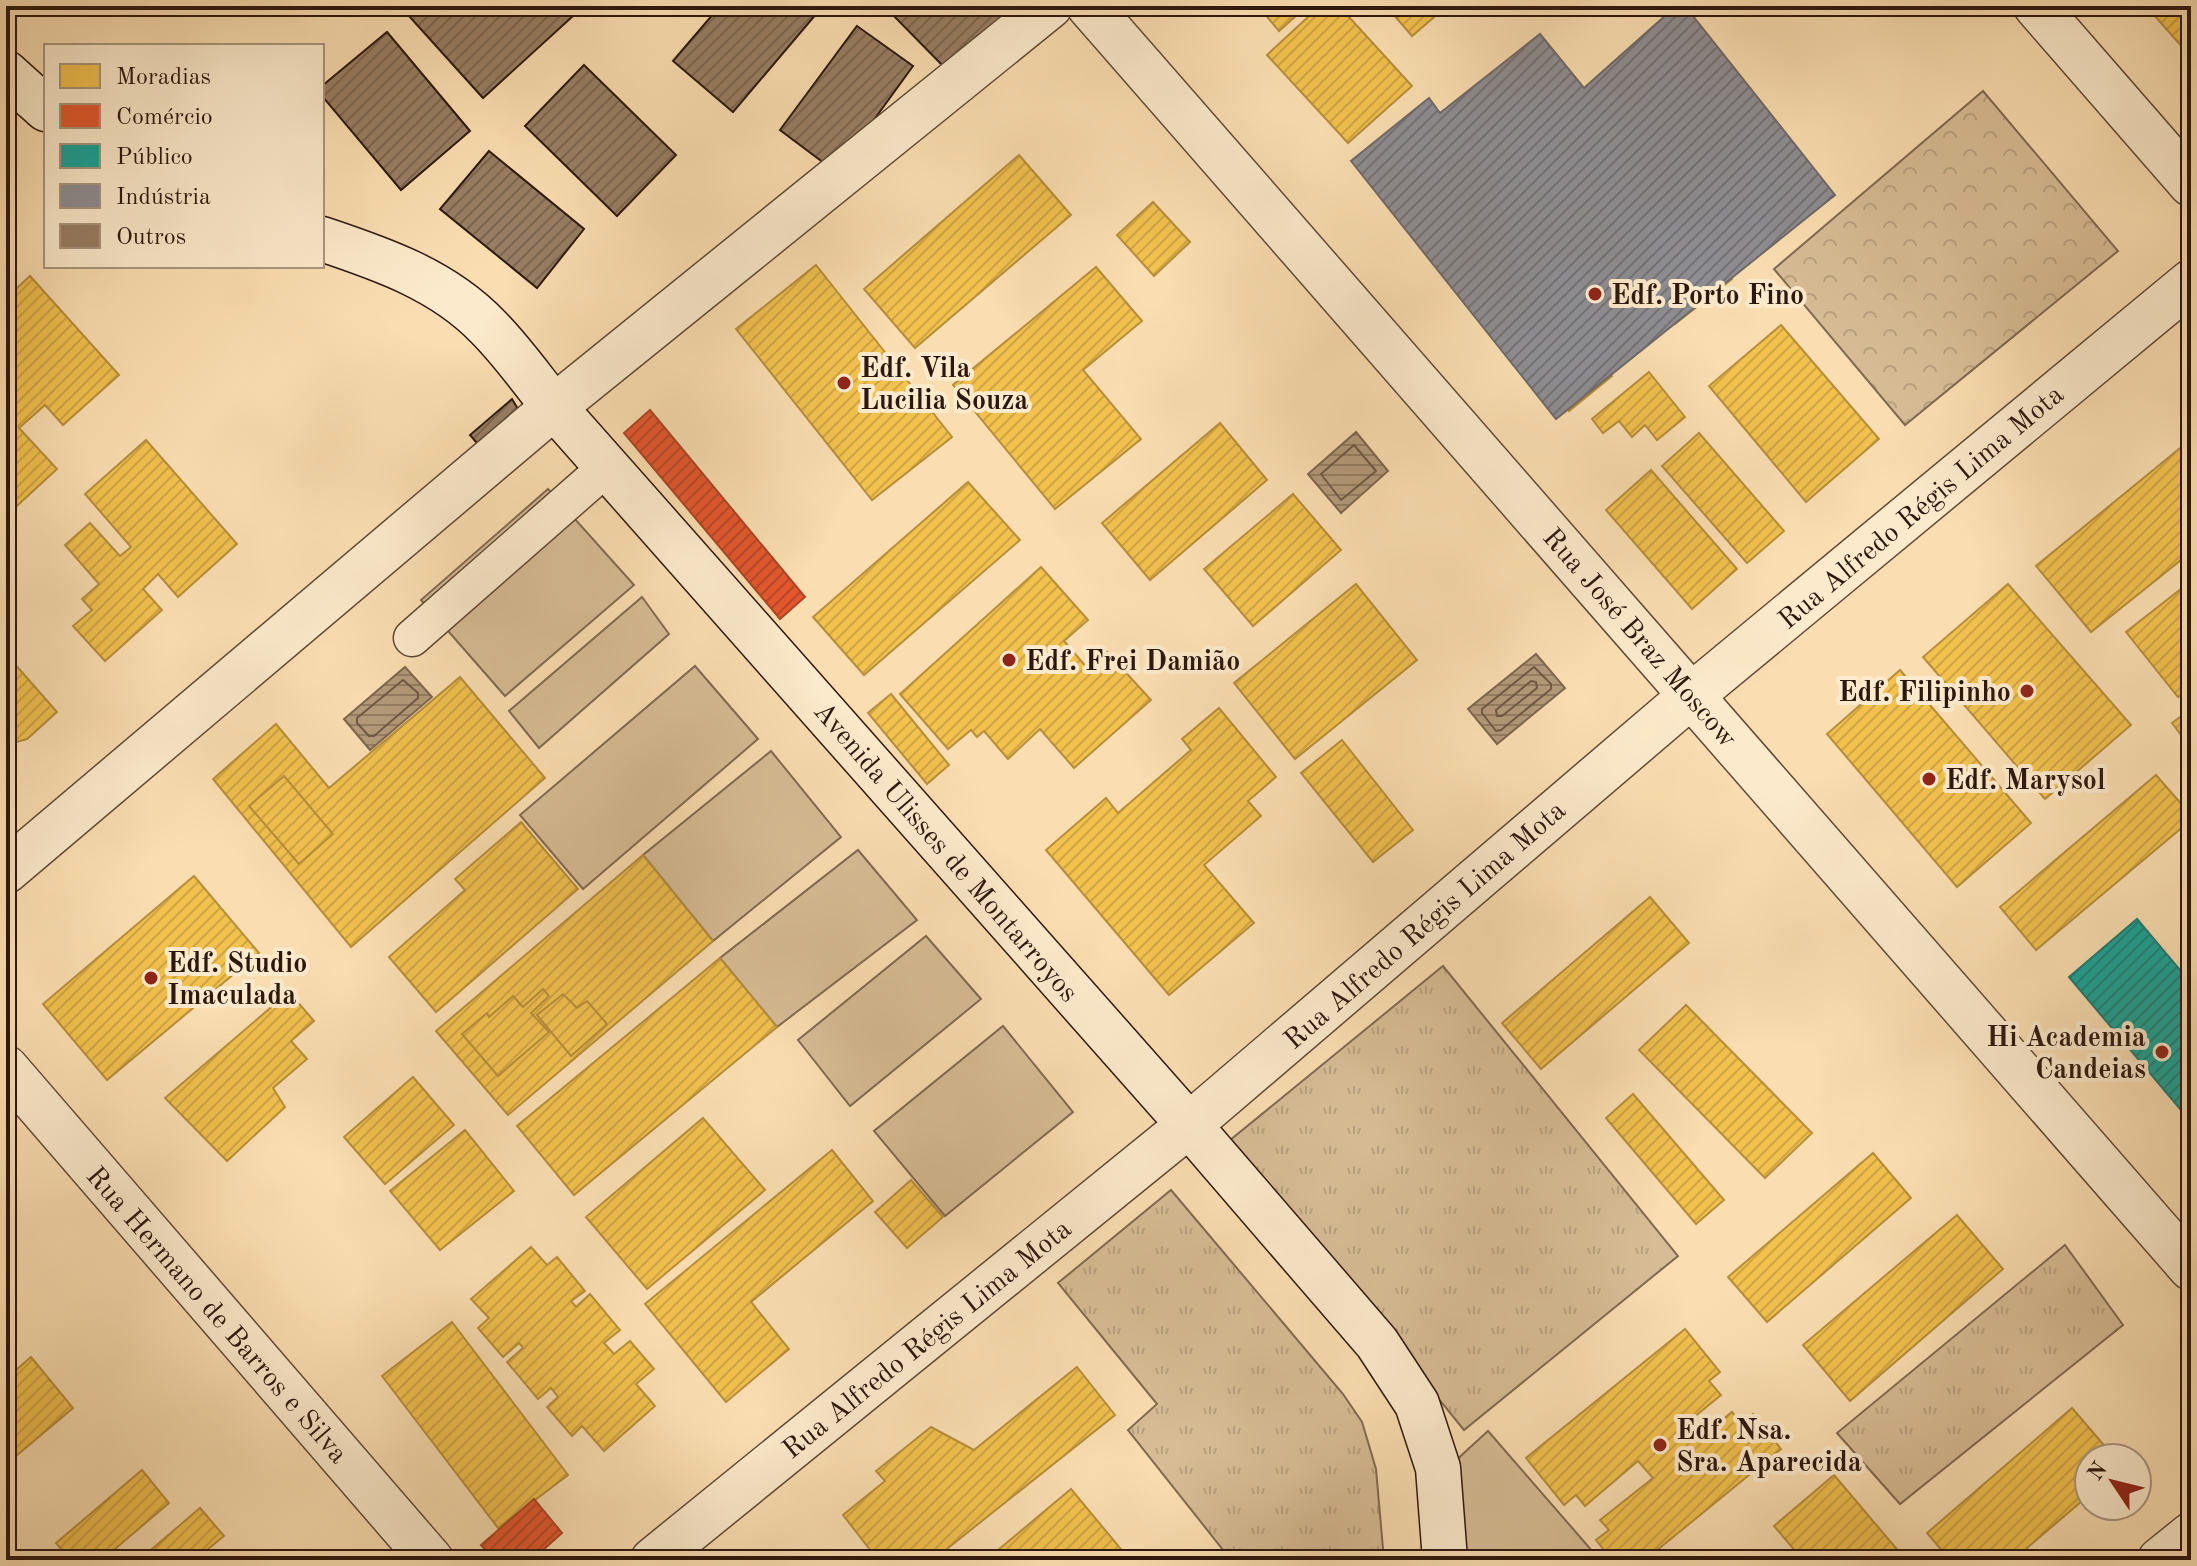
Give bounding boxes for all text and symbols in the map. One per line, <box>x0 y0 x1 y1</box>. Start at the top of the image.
legend <box>44 44 324 268</box>
text: Moradias <box>116 66 211 90</box>
text: Comércio <box>116 106 213 130</box>
text: Público <box>116 146 193 170</box>
text: Indústria <box>116 186 211 210</box>
text: Outros <box>116 226 186 250</box>
place label: Edf. Porto Fino <box>1611 283 1804 311</box>
marker: Edf. Porto Fino <box>1586 285 1604 303</box>
place label: Edf. Vila Lucilia Souza <box>860 356 1029 416</box>
marker: Edf. Vila Lucilia Souza <box>835 374 853 392</box>
street label: Rua Alfredo Régis Lima Mota <box>1774 381 2070 635</box>
street label: Rua José Braz Moscow <box>1536 524 1741 754</box>
place label: Edf. Frei Damião <box>1025 649 1240 677</box>
marker: Edf. Frei Damião <box>1000 651 1018 669</box>
place label: Edf. Filipinho <box>1838 680 2011 708</box>
marker: Edf. Filipinho <box>2018 682 2036 700</box>
street label: Avenida Ulisses de Montarroyos <box>807 698 1082 1008</box>
place label: Edf. Marysol <box>1945 768 2106 796</box>
marker: Edf. Marysol <box>1920 770 1938 788</box>
street label: Rua Alfredo Régis Lima Mota <box>1280 797 1572 1056</box>
place label: Edf. Studio Imaculada <box>167 951 307 1011</box>
marker: Edf. Studio Imaculada <box>142 969 160 987</box>
place label: Hi Academia Candeias <box>1986 1025 2146 1085</box>
marker: Hi Academia Candeias <box>2153 1043 2171 1061</box>
street label: Rua Hermano de Barros e Silva <box>80 1163 352 1470</box>
street label: Rua Alfredo Régis Lima Mota <box>778 1215 1078 1465</box>
place label: Edf. Nsa. Sra. Aparecida <box>1676 1418 1862 1478</box>
marker: Edf. Nsa. Sra. Aparecida <box>1651 1436 1669 1454</box>
north arrow <box>2073 1442 2153 1522</box>
text: N <box>2084 1458 2112 1485</box>

